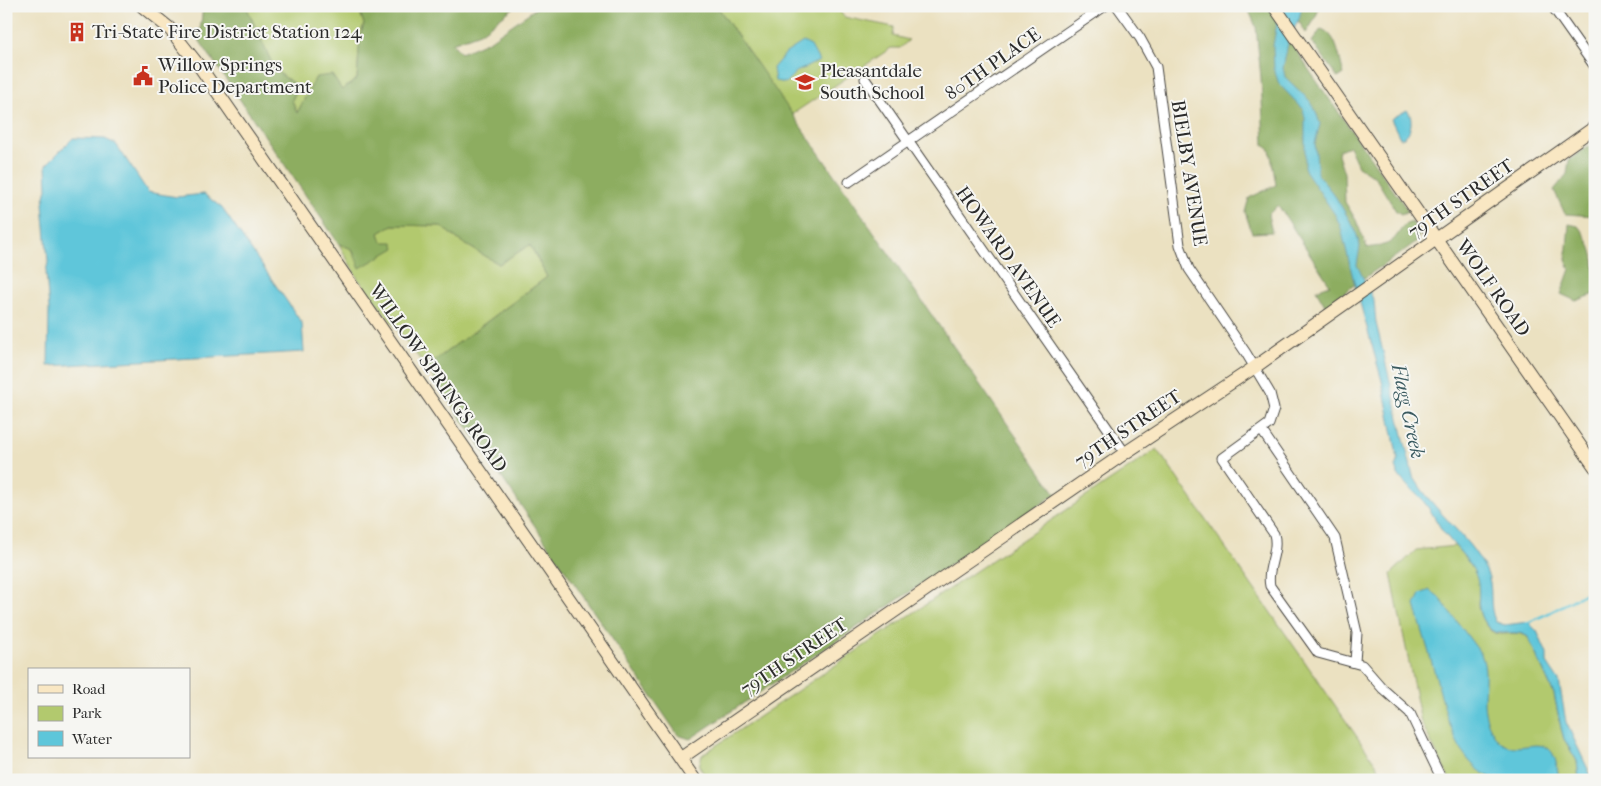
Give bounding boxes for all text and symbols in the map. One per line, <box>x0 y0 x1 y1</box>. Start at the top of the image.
building icon: Tri-State Fire District Station 124 <box>66 21 88 43</box>
place label: Tri-State Fire District Station 124 <box>92 21 362 43</box>
street label: 80TH PLACE <box>941 23 1045 105</box>
place label: Willow Springs Police Department <box>157 54 312 98</box>
place label: Pleasantdale South School <box>820 60 925 104</box>
public building icon: Willow Springs Police Department <box>132 65 154 87</box>
school or university icon: Pleasantdale South School <box>794 71 816 93</box>
street label: BIELBY AVENUE <box>1167 98 1211 248</box>
street label: 79TH STREET <box>1404 154 1518 243</box>
street label: HOWARD AVENUE <box>951 182 1065 332</box>
street label: WOLF ROAD <box>1451 234 1535 341</box>
street label: WILLOW SPRINGS ROAD <box>364 279 512 476</box>
water label: Flagg Creek <box>1387 361 1429 461</box>
street label: 79TH STREET <box>1071 385 1185 473</box>
street label: 79TH STREET <box>737 613 851 701</box>
legend <box>28 668 190 758</box>
text: Road <box>72 680 106 698</box>
text: Park <box>72 704 102 722</box>
text: Water <box>71 730 112 748</box>

